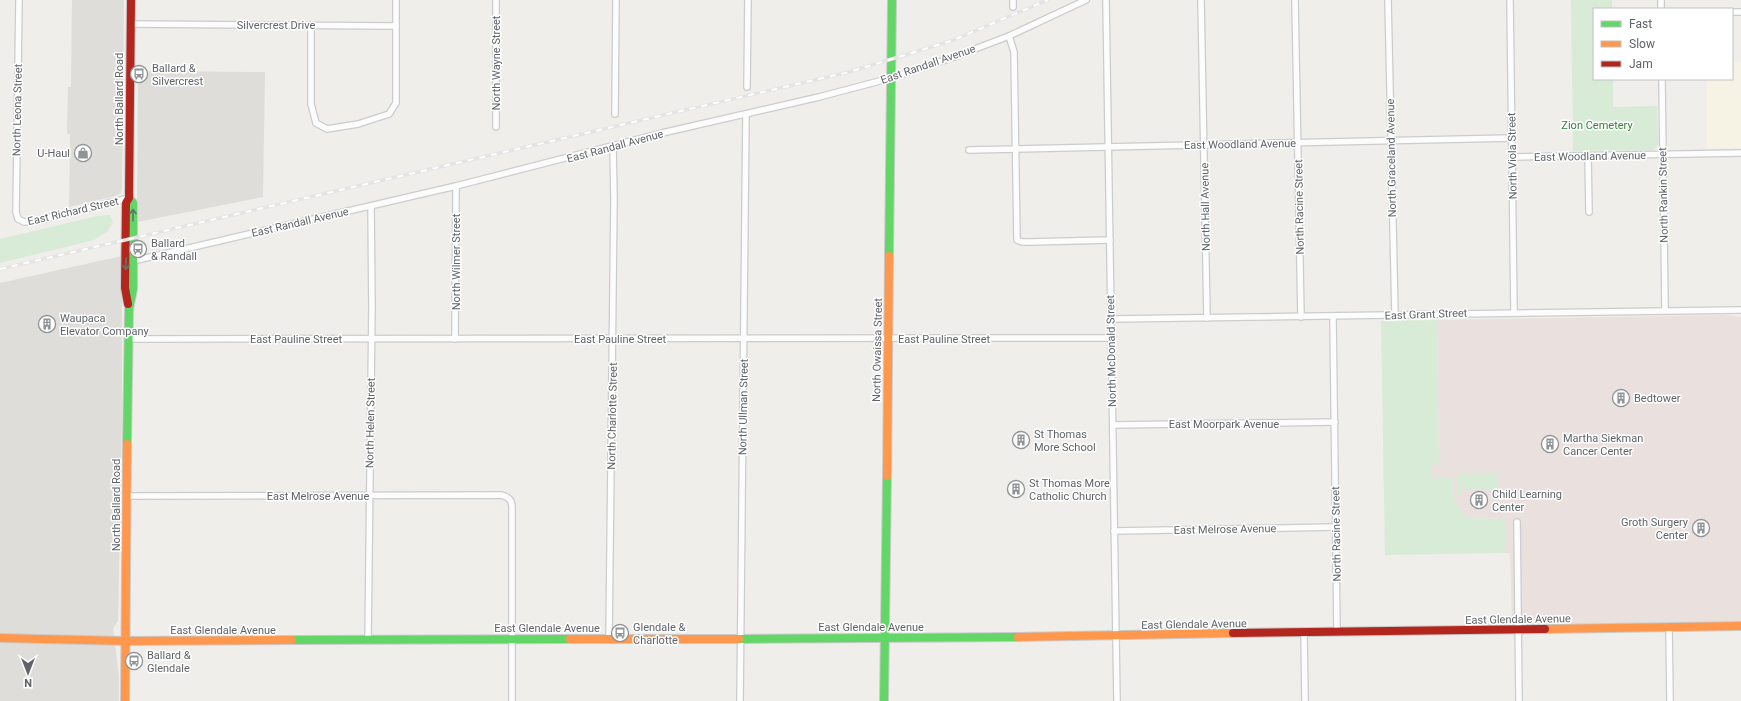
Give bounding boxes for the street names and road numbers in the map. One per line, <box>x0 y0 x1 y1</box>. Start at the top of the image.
street label: North Wayne Street <box>490 15 503 110</box>
street label: Silvercrest Drive <box>237 19 315 32</box>
street label: East Randall Avenue <box>879 42 977 87</box>
street label: North Ballard Road <box>113 53 126 145</box>
street label: North Leona Street <box>10 63 25 156</box>
street label: North Graceland Avenue <box>1384 98 1399 217</box>
street label: North Viola Street <box>1505 112 1520 200</box>
street label: East Randall Avenue <box>565 127 665 166</box>
street label: East Woodland Avenue <box>1184 137 1296 152</box>
street label: North Rankin Street <box>1656 147 1671 243</box>
street label: East Woodland Avenue <box>1534 149 1646 164</box>
street label: North Racine Street <box>1292 159 1307 255</box>
street label: North Hall Avenue <box>1198 163 1213 251</box>
street label: East Richard Street <box>26 195 120 228</box>
street label: East Randall Avenue <box>250 205 350 240</box>
street label: North Wilmer Street <box>450 213 463 310</box>
street label: North McDonald Street <box>1104 294 1119 407</box>
street label: North Owaissa Street <box>870 297 885 402</box>
street label: East Grant Street <box>1384 307 1468 322</box>
street label: East Pauline Street <box>250 333 342 346</box>
street label: East Pauline Street <box>574 333 666 346</box>
street label: East Pauline Street <box>898 333 990 346</box>
street label: North Ullman Street <box>736 358 751 455</box>
street label: North Charlotte Street <box>605 362 620 470</box>
street label: North Helen Street <box>363 377 378 468</box>
street label: East Moorpark Avenue <box>1169 418 1279 431</box>
street label: North Ballard Road <box>110 459 123 551</box>
street label: North Racine Street <box>1329 486 1344 582</box>
street label: East Melrose Avenue <box>267 490 369 503</box>
street label: East Melrose Avenue <box>1174 522 1277 537</box>
street label: East Glendale Avenue <box>1465 612 1571 627</box>
street label: East Glendale Avenue <box>1141 617 1247 632</box>
street label: East Glendale Avenue <box>818 621 924 634</box>
street label: East Glendale Avenue <box>494 622 600 635</box>
street label: East Glendale Avenue <box>170 624 276 637</box>

